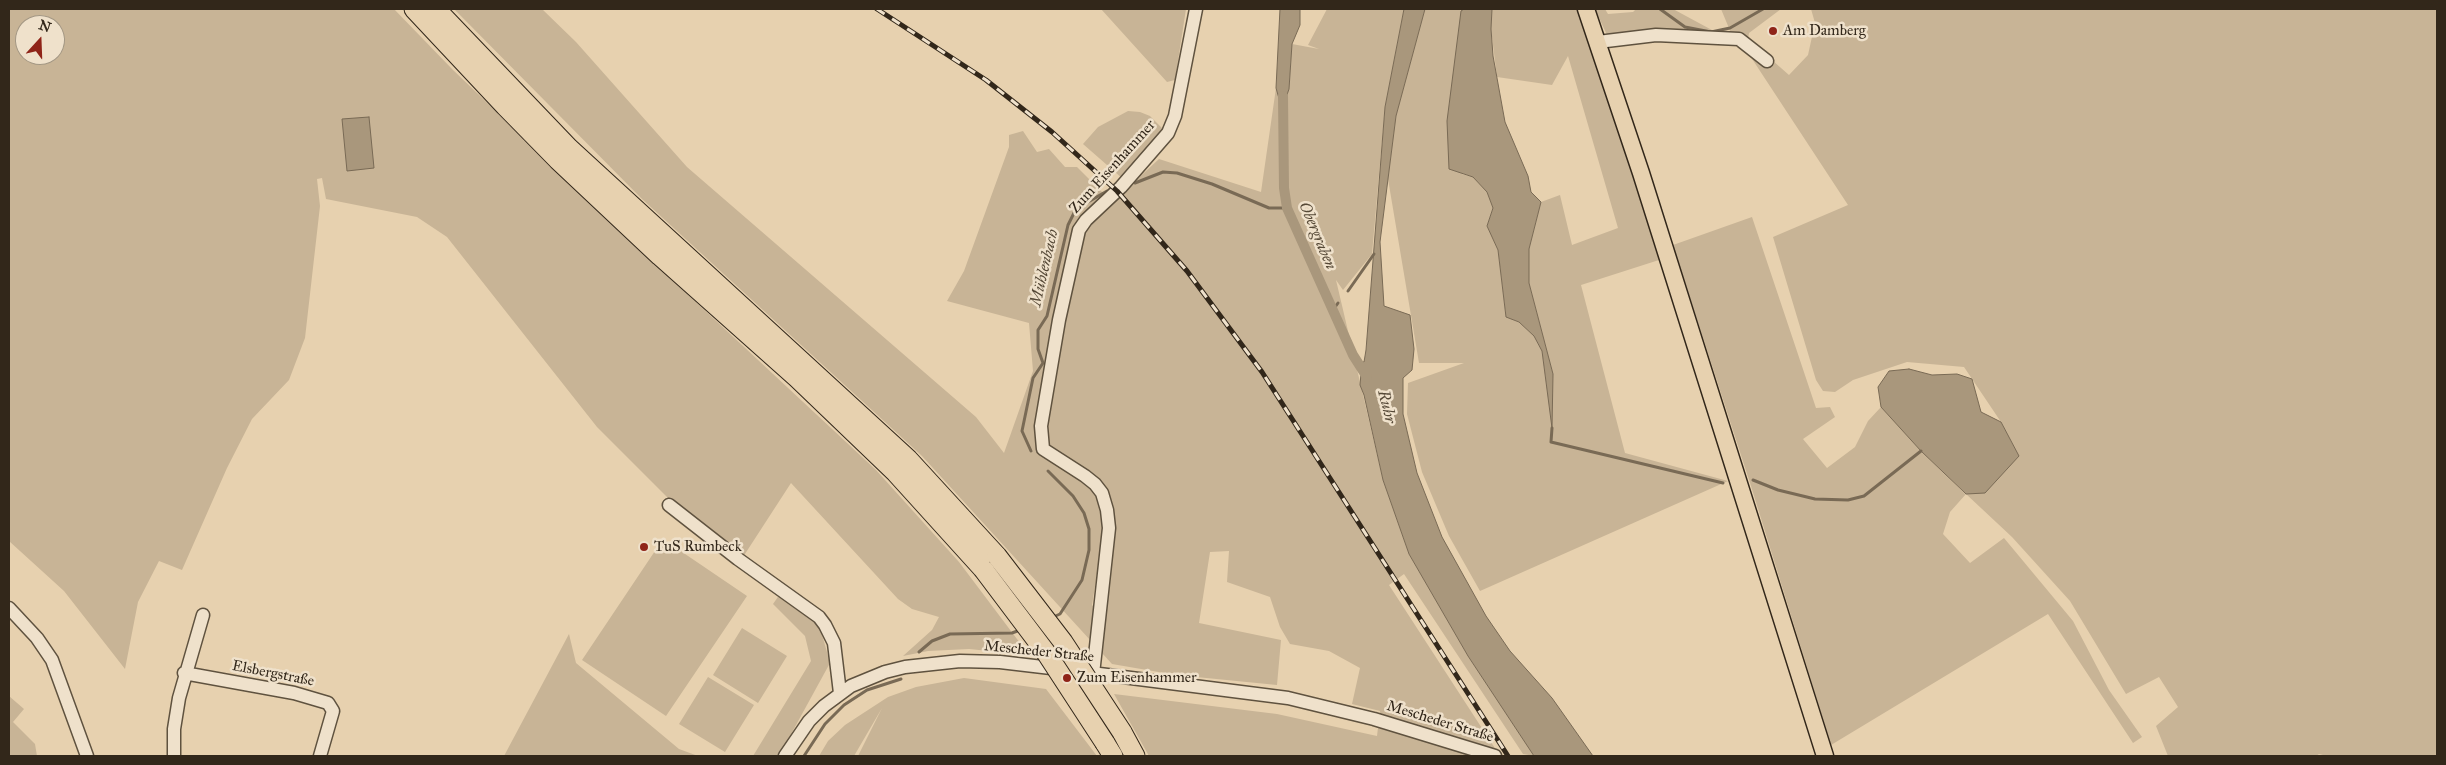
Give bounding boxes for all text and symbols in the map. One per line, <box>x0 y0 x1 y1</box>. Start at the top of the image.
north arrow <box>15 15 65 65</box>
text: N <box>36 16 53 36</box>
place label: Am Damberg <box>1783 22 1866 40</box>
marker: Am Damberg <box>1767 25 1779 37</box>
street label: Zum Eisenhammer <box>1066 117 1160 217</box>
water label: Obergraben <box>1294 199 1340 273</box>
water label: Mühlenbach <box>1027 228 1063 308</box>
water label: Ruhr <box>1373 388 1399 426</box>
place label: TuS Rumbeck <box>654 538 742 556</box>
marker: TuS Rumbeck <box>638 541 650 553</box>
street label: Mescheder Straße <box>983 637 1095 667</box>
street label: Elsbergstraße <box>230 657 316 691</box>
place label: Zum Eisenhammer <box>1077 669 1197 687</box>
marker: Zum Eisenhammer <box>1061 672 1073 684</box>
street label: Mescheder Straße <box>1385 697 1495 747</box>

